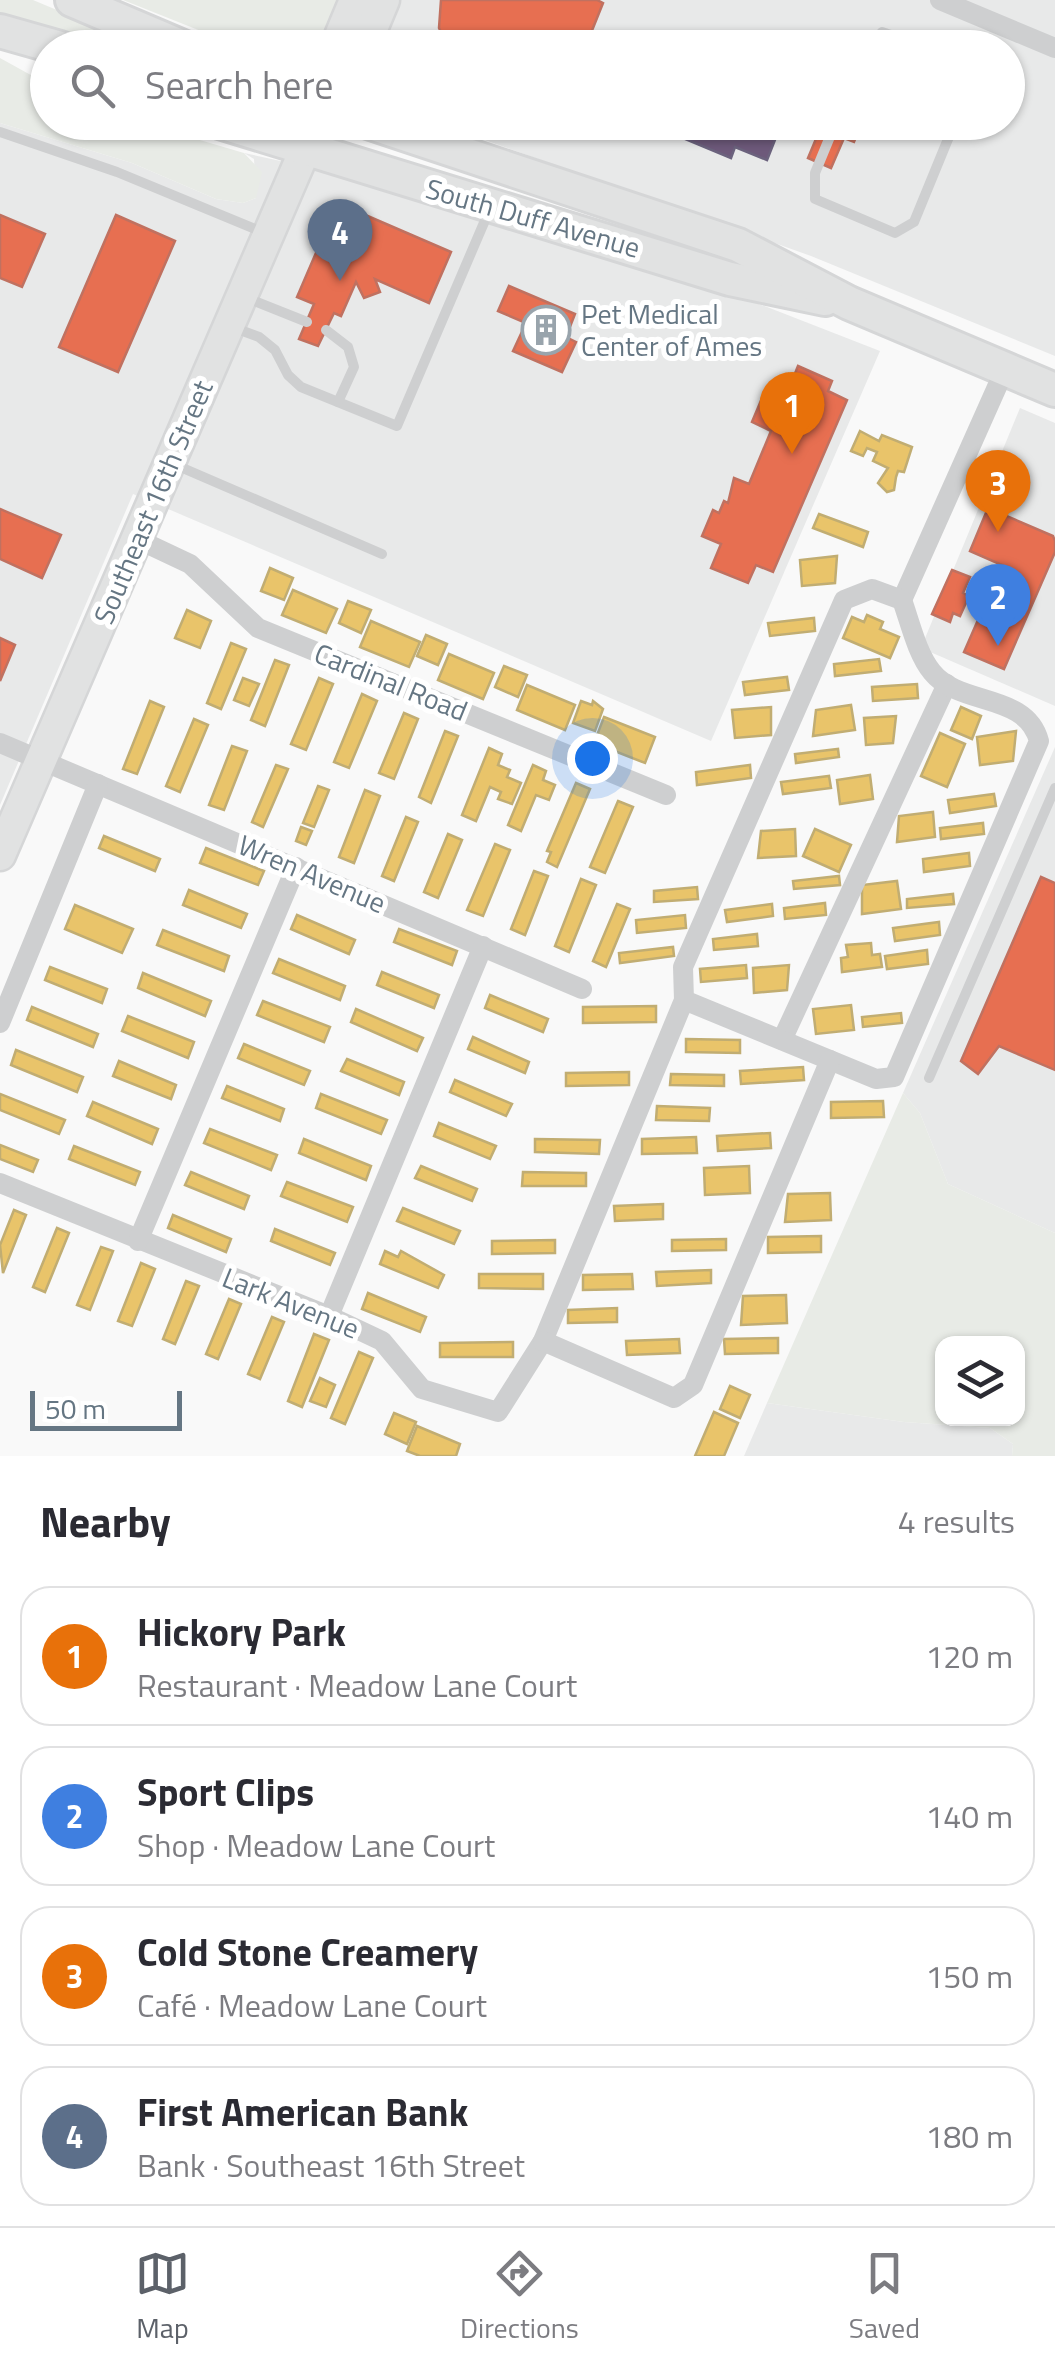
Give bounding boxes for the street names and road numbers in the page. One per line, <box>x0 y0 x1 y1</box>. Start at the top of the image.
street label: South Duff Avenue <box>421 166 645 269</box>
street label: Southeast 16th Street <box>82 373 223 631</box>
street label: Cardinal Road <box>308 631 474 732</box>
street label: Wren Avenue <box>232 823 393 924</box>
street label: Lark Avenue <box>216 1256 366 1349</box>

